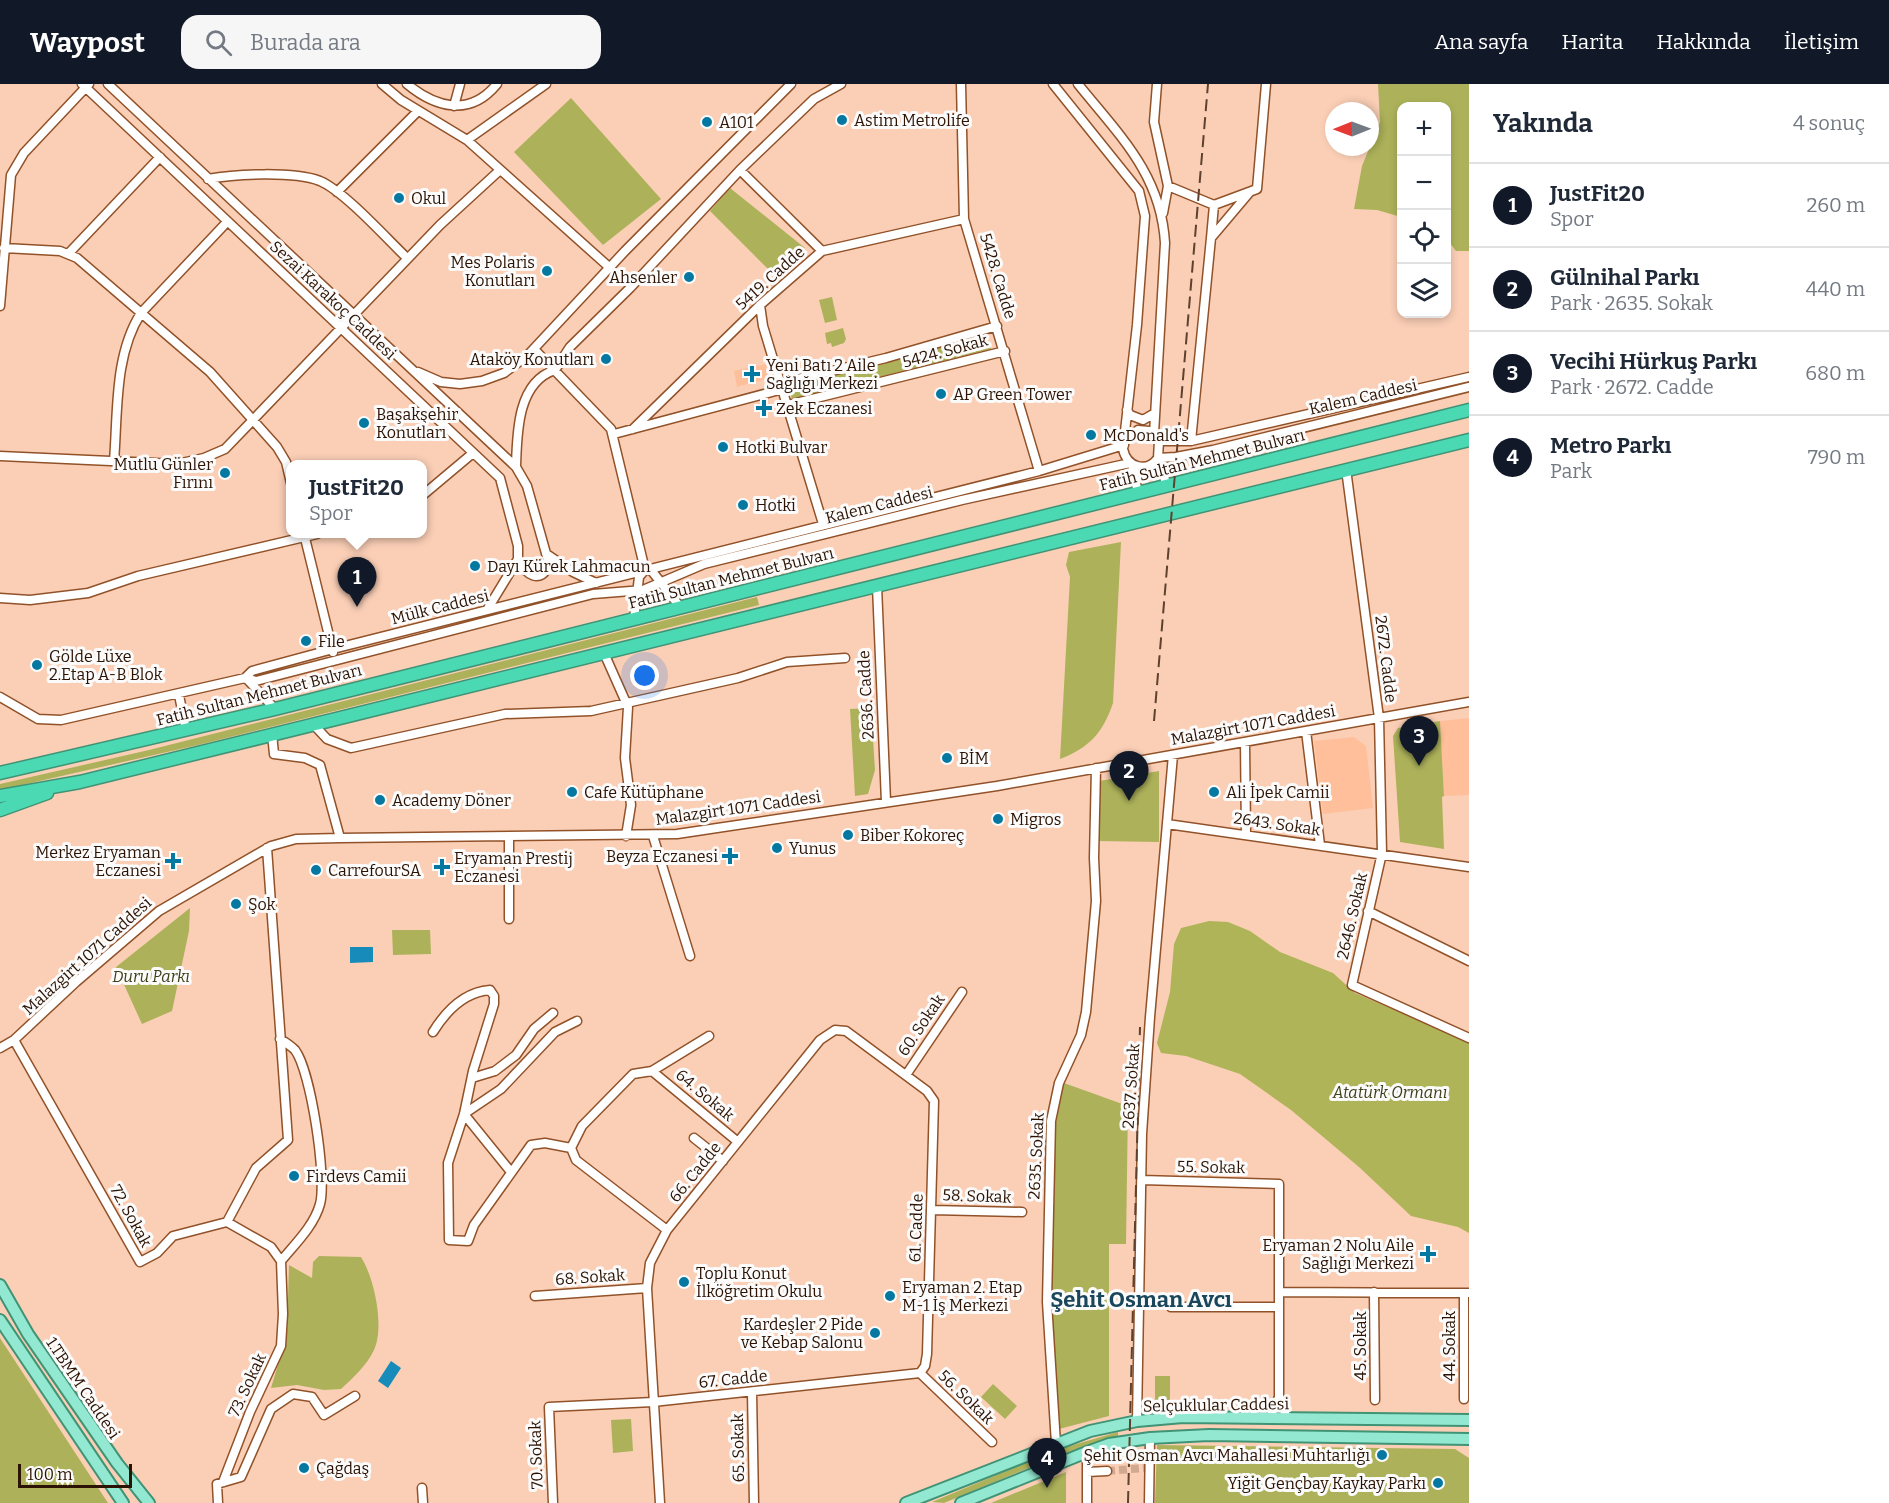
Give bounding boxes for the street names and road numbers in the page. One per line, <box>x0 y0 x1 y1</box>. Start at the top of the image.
street label: 5428. Cadde <box>976 231 1020 321</box>
street label: Sezai Karakoç Caddesi <box>266 237 400 363</box>
street label: 5419. Cadde <box>732 242 808 314</box>
street label: 5424. Sokak <box>900 330 990 372</box>
street label: Kalem Caddesi <box>1307 375 1419 419</box>
street label: Fatih Sultan Mehmet Bulvarı <box>1097 425 1307 495</box>
street label: Kalem Caddesi <box>823 482 935 528</box>
street label: Fatih Sultan Mehmet Bulvarı <box>626 543 836 613</box>
street label: Mülk Caddesi <box>389 586 491 628</box>
street label: 2672. Cadde <box>1371 614 1401 704</box>
street label: 2636. Cadde <box>854 650 878 740</box>
street label: Fatih Sultan Mehmet Bulvarı <box>154 660 364 730</box>
street label: Malazgirt 1071 Caddesi <box>1169 701 1337 749</box>
street label: Malazgirt 1071 Caddesi <box>654 787 822 829</box>
street label: 2643. Sokak <box>1232 809 1322 839</box>
street label: 2646. Sokak <box>1333 871 1371 961</box>
street label: Malazgirt 1071 Caddesi <box>19 893 155 1019</box>
street label: 60. Sokak <box>893 991 949 1059</box>
street label: 2637. Sokak <box>1119 1043 1143 1129</box>
street label: 64. Sokak <box>672 1065 738 1125</box>
street label: 2635. Sokak <box>1024 1112 1048 1200</box>
street label: 66. Cadde <box>665 1138 725 1206</box>
street label: 55. Sokak <box>1177 1157 1245 1177</box>
street label: 72. Sokak <box>106 1182 156 1250</box>
street label: 58. Sokak <box>942 1185 1012 1207</box>
street label: 61. Cadde <box>905 1193 927 1263</box>
street label: 68. Sokak <box>554 1265 626 1289</box>
street label: 45. Sokak <box>1351 1311 1370 1381</box>
street label: 44. Sokak <box>1440 1311 1459 1381</box>
street label: 1.TBMM Caddesi <box>42 1334 124 1443</box>
street label: 73. Sokak <box>224 1350 270 1420</box>
street label: 67. Cadde <box>698 1366 768 1392</box>
street label: 56. Sokak <box>934 1366 998 1428</box>
street label: Selçuklular Caddesi <box>1143 1394 1290 1416</box>
street label: 65. Sokak <box>728 1413 748 1483</box>
street label: 70. Sokak <box>525 1420 547 1490</box>

